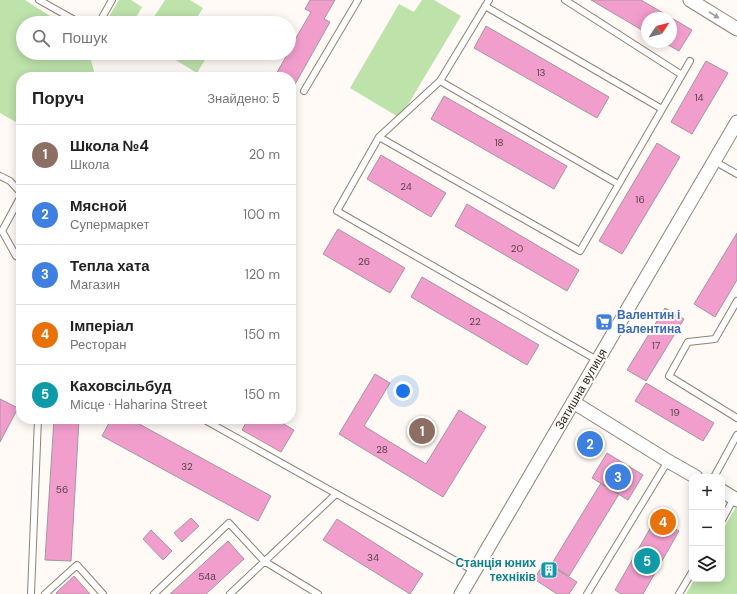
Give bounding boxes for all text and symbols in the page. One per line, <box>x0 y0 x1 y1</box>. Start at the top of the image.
one-way arrow <box>708 11 720 18</box>
north arrow <box>641 12 677 48</box>
search box <box>16 16 296 60</box>
icon: search <box>30 27 52 49</box>
text: Пошук <box>62 28 107 48</box>
house number: 13 <box>536 66 546 79</box>
text: Поруч <box>32 87 84 109</box>
text: Знайдено: 5 <box>207 90 280 107</box>
house number: 14 <box>694 91 704 104</box>
text: Школа №4 <box>70 136 149 156</box>
house number: 18 <box>494 136 504 149</box>
text: 1 <box>43 146 47 163</box>
text: 20 m <box>249 146 280 163</box>
text: Школа <box>70 156 110 173</box>
house number: 24 <box>400 180 412 193</box>
house number: 16 <box>635 193 645 206</box>
text: Мясной <box>70 196 127 216</box>
text: 2 <box>41 206 49 223</box>
text: 100 m <box>243 206 280 223</box>
text: Супермаркет <box>70 216 149 233</box>
house number: 20 <box>511 242 523 255</box>
house number: 26 <box>358 255 370 268</box>
text: Тепла хата <box>70 256 150 276</box>
text: 3 <box>41 266 49 283</box>
text: 120 m <box>245 266 280 283</box>
text: Магазин <box>70 276 120 293</box>
place label: Валентин і Валентина <box>617 307 681 337</box>
supermarket icon: Валентин і Валентина <box>594 312 614 332</box>
house number: 22 <box>469 315 481 328</box>
text: Імперіал <box>70 316 134 336</box>
text: 4 <box>41 326 49 343</box>
text: 150 m <box>244 326 280 343</box>
text: Ресторан <box>70 336 127 353</box>
house number: 17 <box>652 339 660 352</box>
street label: Затишна вулиця <box>551 346 611 432</box>
text: Каховсільбуд <box>70 376 171 396</box>
your location <box>393 381 413 401</box>
text: 5 <box>41 386 49 403</box>
text: 150 m <box>244 386 280 403</box>
text: Місце · Haharina Street <box>70 396 207 413</box>
house number: 19 <box>670 406 680 419</box>
pin: 1 <box>409 416 435 446</box>
pin: 2 <box>577 429 603 459</box>
house number: 28 <box>376 443 388 456</box>
house number: 32 <box>181 460 193 473</box>
pin: 3 <box>605 462 631 492</box>
map controls <box>689 474 725 582</box>
button: + <box>689 474 725 510</box>
house number: 56 <box>56 483 68 496</box>
pin: 4 <box>650 507 676 537</box>
button: − <box>689 510 725 546</box>
pin: 5 <box>634 546 660 576</box>
button: layers <box>689 546 725 582</box>
house number: 34 <box>367 551 379 564</box>
place label: Станція юних техніків <box>455 555 536 585</box>
building icon: Станція юних техніків <box>539 560 559 580</box>
house number: 54а <box>198 570 216 583</box>

